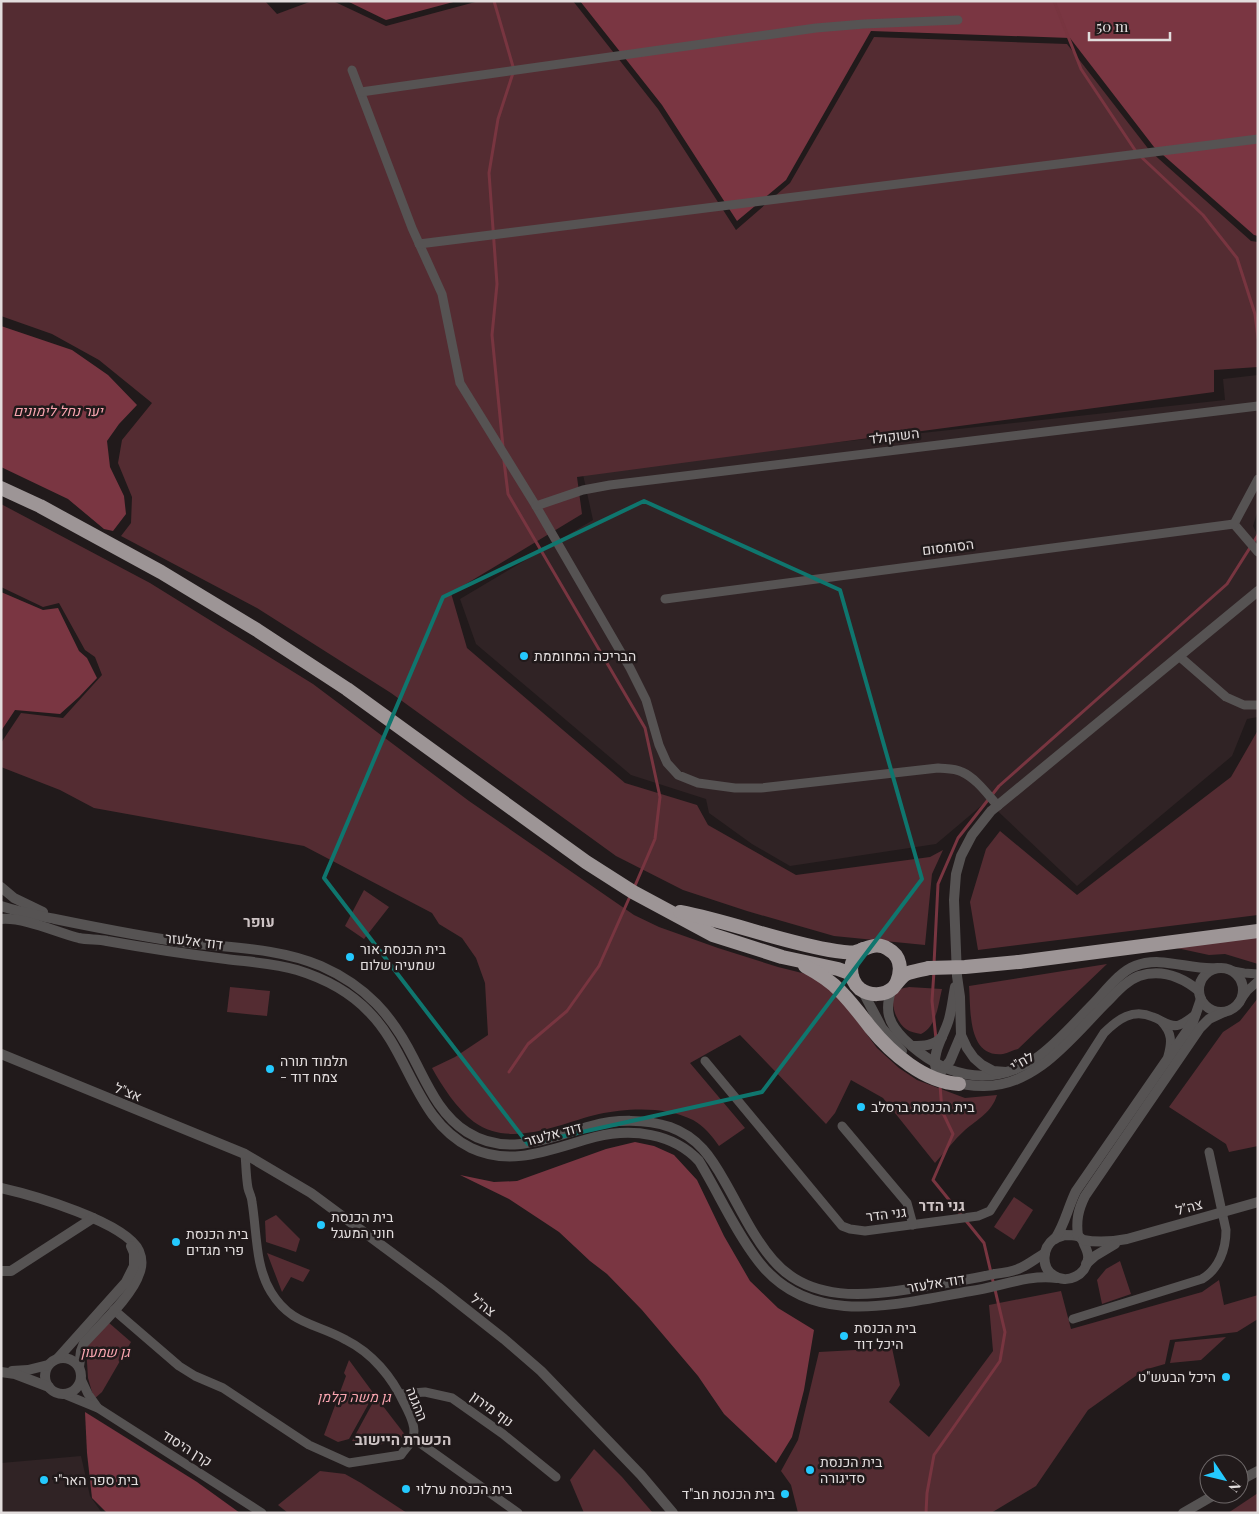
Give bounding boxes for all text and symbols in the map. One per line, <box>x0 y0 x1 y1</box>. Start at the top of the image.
scale bar <box>1089 10 1170 42</box>
text: 50 m <box>1096 16 1129 36</box>
park label: יער נחל לימונים <box>13 401 105 420</box>
street label: השוקולד <box>868 423 920 448</box>
street label: הסומסום <box>921 534 975 559</box>
place label: הבריכה המחוממת <box>534 646 636 665</box>
marker: הבריכה המחוממת <box>518 650 530 662</box>
district label: עופר <box>243 911 275 931</box>
street label: דוד אלעזר <box>164 928 224 953</box>
place label: בית הכנסת אור שמעיה שלום <box>360 939 446 974</box>
marker: בית הכנסת אור שמעיה שלום <box>344 951 356 963</box>
street label: לח"י <box>1007 1046 1037 1075</box>
place label: תלמוד תורה - צמח דוד <box>280 1051 348 1086</box>
marker: תלמוד תורה - צמח דוד <box>264 1063 276 1075</box>
street label: אצ"ל <box>112 1077 145 1106</box>
place label: בית הכנסת ברסלב <box>871 1097 975 1116</box>
marker: בית הכנסת ברסלב <box>855 1101 867 1113</box>
street label: דוד אלעזר <box>522 1117 583 1150</box>
street label: צה"ל <box>1173 1194 1205 1219</box>
district label: גני הדר <box>919 1195 965 1215</box>
street label: גני הדר <box>865 1202 907 1225</box>
place label: בית הכנסת חוני המעגל <box>331 1207 394 1242</box>
marker: בית הכנסת חוני המעגל <box>315 1219 327 1231</box>
place label: בית הכנסת פרי מגדים <box>186 1224 249 1259</box>
marker: בית הכנסת פרי מגדים <box>170 1236 182 1248</box>
street label: דוד אלעזר <box>906 1269 966 1296</box>
street label: צה"ל <box>467 1289 500 1321</box>
place label: בית הכנסת היכל דוד <box>854 1318 917 1353</box>
marker: בית הכנסת היכל דוד <box>838 1330 850 1342</box>
park label: גן שמעון <box>80 1342 131 1361</box>
place label: היכל הבעש"ט <box>1138 1367 1216 1386</box>
marker: היכל הבעש"ט <box>1220 1371 1232 1383</box>
street label: ההגנה <box>402 1384 433 1424</box>
street label: נוף מירון <box>467 1386 518 1431</box>
park label: גן משה קלמן <box>317 1387 392 1406</box>
street label: קרן היסוד <box>159 1425 216 1470</box>
district label: הכשרת היישוב <box>355 1429 451 1449</box>
place label: בית הכנסת סדיגורה <box>820 1452 883 1487</box>
north arrow <box>1199 1454 1249 1504</box>
marker: בית הכנסת סדיגורה <box>804 1464 816 1476</box>
place label: בית ספר האר"י <box>54 1470 139 1489</box>
marker: בית ספר האר"י <box>38 1474 50 1486</box>
text: N <box>1224 1477 1246 1496</box>
place label: בית הכנסת ערלוי <box>416 1479 513 1498</box>
marker: בית הכנסת ערלוי <box>400 1483 412 1495</box>
place label: בית הכנסת חב"ד <box>682 1484 776 1503</box>
marker: בית הכנסת חב"ד <box>779 1488 791 1500</box>

